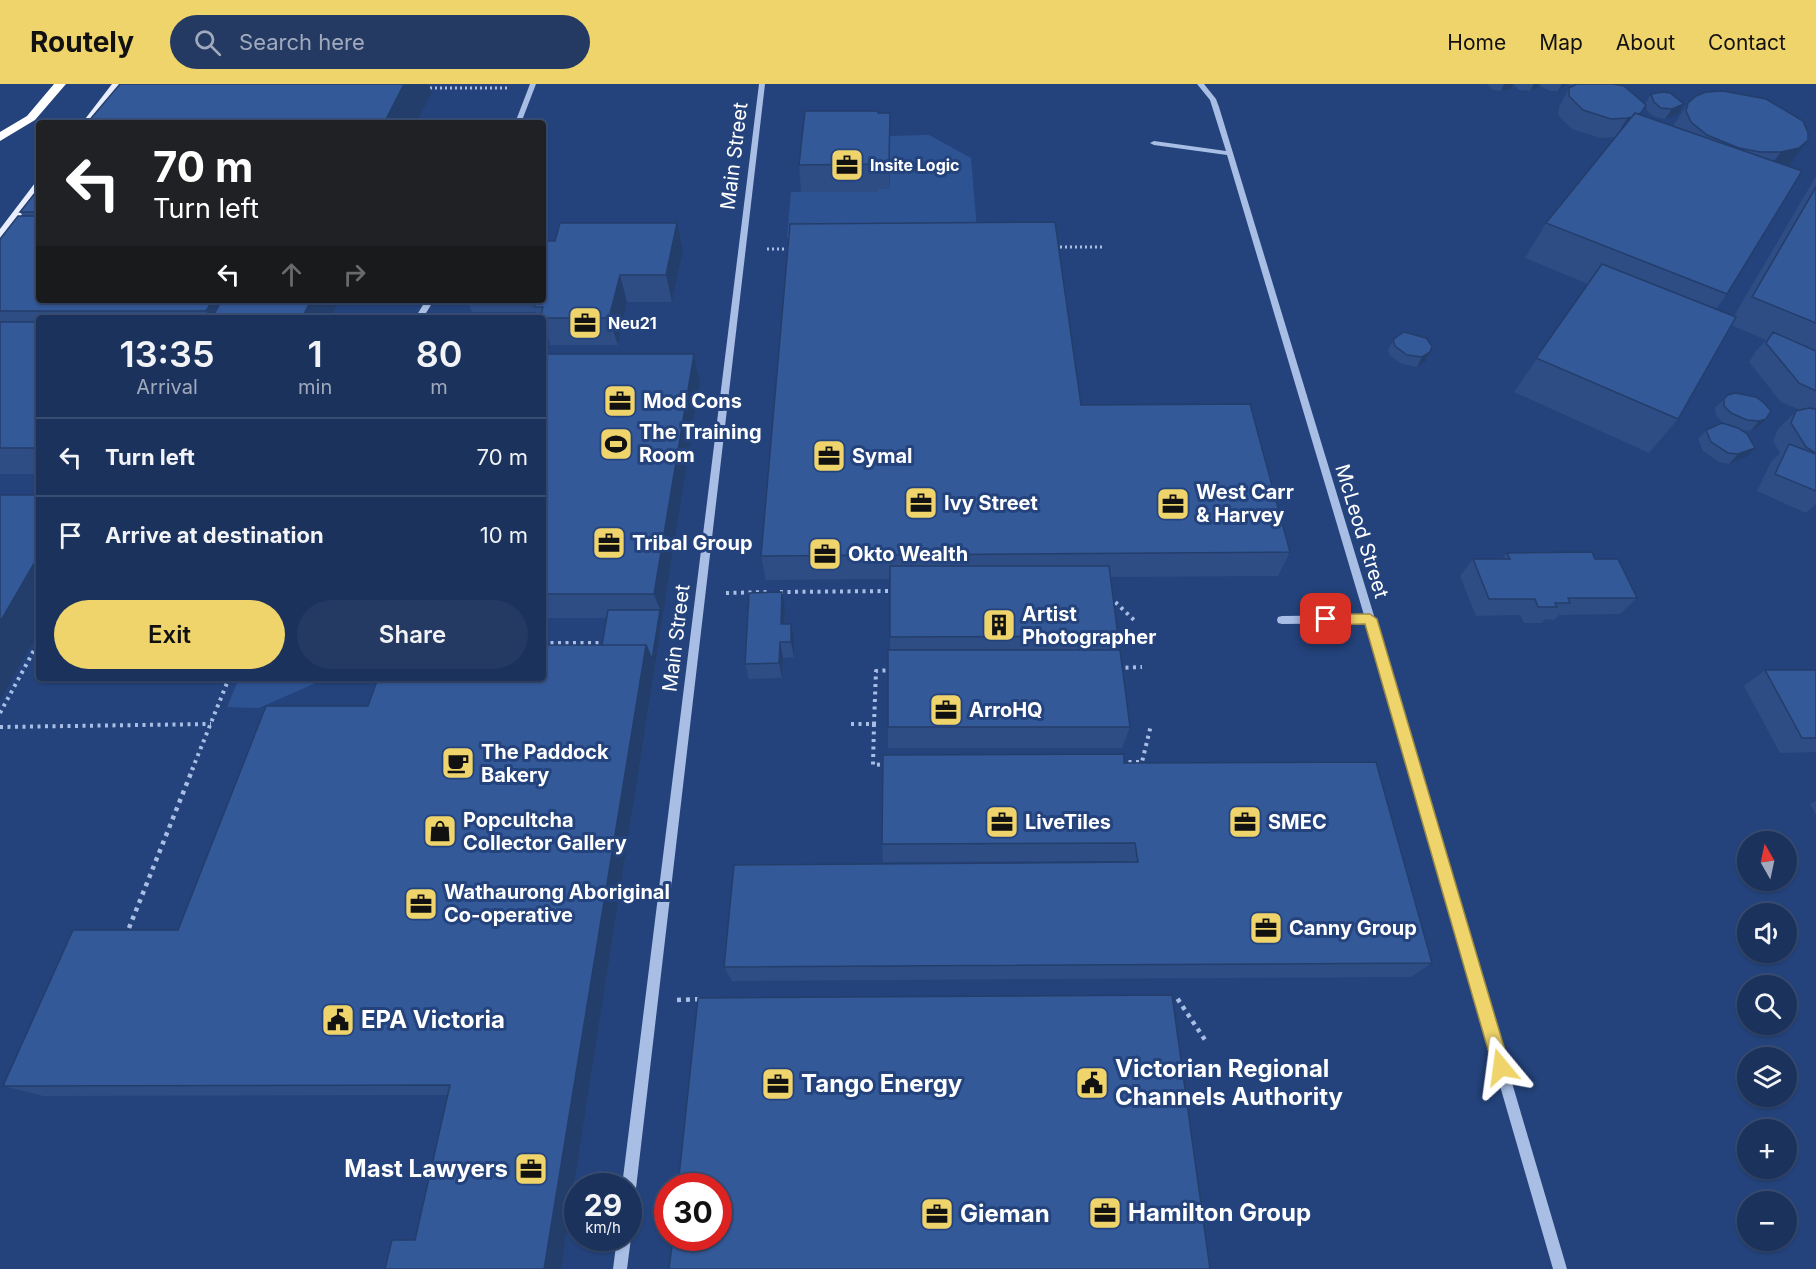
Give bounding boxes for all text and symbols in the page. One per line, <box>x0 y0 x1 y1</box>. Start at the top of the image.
search box <box>170 15 590 69</box>
text: Routely <box>30 25 134 59</box>
icon: search <box>191 26 224 59</box>
text: Search here <box>239 29 365 55</box>
text: Home <box>1447 30 1506 55</box>
text: Map <box>1539 30 1583 55</box>
text: About <box>1616 30 1675 55</box>
text: Contact <box>1708 30 1786 55</box>
street label: Main Street <box>716 100 753 211</box>
text: 70 m <box>153 141 253 192</box>
icon: left <box>54 144 132 222</box>
office icon: Insite Logic <box>829 147 865 183</box>
place label: Insite Logic <box>870 155 960 175</box>
text: Turn left <box>153 192 259 225</box>
icon: left <box>212 258 245 291</box>
icon: ahead <box>275 258 308 291</box>
icon: right <box>338 258 371 291</box>
office icon: Neu21 <box>567 305 603 341</box>
place label: Neu21 <box>608 313 657 333</box>
text: 13:35 <box>119 332 215 376</box>
text: 1 <box>308 332 323 376</box>
text: 80 <box>416 332 463 376</box>
text: Arrival <box>136 375 198 399</box>
text: min <box>298 375 332 399</box>
text: m <box>430 375 448 399</box>
office icon: Mod Cons <box>602 383 638 419</box>
place label: Mod Cons <box>643 389 742 413</box>
place label: The Training Room <box>639 420 762 467</box>
sports icon: The Training Room <box>598 426 634 462</box>
office icon: Symal <box>811 438 847 474</box>
icon: left <box>54 441 87 474</box>
text: Turn left <box>105 444 195 470</box>
text: 70 m <box>477 444 528 470</box>
place label: Symal <box>852 444 912 468</box>
street label: McLeod Street <box>1330 461 1394 601</box>
place label: West Carr & Harvey <box>1196 480 1294 527</box>
office icon: Ivy Street <box>903 485 939 521</box>
office icon: West Carr & Harvey <box>1155 486 1191 522</box>
place label: Ivy Street <box>944 491 1038 515</box>
icon: arrive <box>54 519 87 552</box>
text: Arrive at destination <box>105 522 324 548</box>
text: 10 m <box>480 522 528 548</box>
office icon: Tribal Group <box>591 525 627 561</box>
place label: Tribal Group <box>632 531 753 555</box>
office icon: Okto Wealth <box>807 536 843 572</box>
place label: Okto Wealth <box>848 542 968 566</box>
street label: Main Street <box>658 582 695 693</box>
pin <box>1300 593 1351 644</box>
button: Exit <box>54 600 285 669</box>
button: Share <box>297 600 528 669</box>
place label: Artist Photographer <box>1022 602 1156 649</box>
icon: arrive <box>1309 602 1342 635</box>
building icon: Artist Photographer <box>981 607 1017 643</box>
office icon: ArroHQ <box>928 692 964 728</box>
place label: ArroHQ <box>969 698 1043 722</box>
place label: The Paddock Bakery <box>481 740 609 787</box>
cafe icon: The Paddock Bakery <box>440 745 476 781</box>
office icon: LiveTiles <box>984 804 1020 840</box>
office icon: SMEC <box>1227 804 1263 840</box>
place label: Popcultcha Collector Gallery <box>463 808 627 855</box>
place label: LiveTiles <box>1025 810 1111 834</box>
place label: SMEC <box>1268 810 1327 834</box>
shop icon: Popcultcha Collector Gallery <box>422 813 458 849</box>
north arrow <box>1737 831 1797 891</box>
map controls <box>1737 831 1797 1251</box>
place label: Wathaurong Aboriginal Co-operative <box>444 880 670 927</box>
office icon: Wathaurong Aboriginal Co-operative <box>403 886 439 922</box>
button: sound <box>1737 903 1797 963</box>
office icon: Canny Group <box>1248 910 1284 946</box>
place label: Canny Group <box>1289 916 1417 940</box>
button: search <box>1737 975 1797 1035</box>
public building icon: EPA Victoria <box>320 1002 356 1038</box>
place label: EPA Victoria <box>361 1005 505 1034</box>
position arrow <box>1469 1035 1533 1099</box>
button: layers <box>1737 1047 1797 1107</box>
place label: Victorian Regional Channels Authority <box>1115 1054 1344 1111</box>
public building icon: Victorian Regional Channels Authority <box>1074 1065 1110 1101</box>
office icon: Tango Energy <box>760 1066 796 1102</box>
place label: Tango Energy <box>801 1069 963 1098</box>
button: + <box>1737 1119 1797 1179</box>
office icon: Mast Lawyers <box>513 1151 549 1187</box>
place label: Mast Lawyers <box>344 1154 508 1183</box>
speed limit sign: 30 <box>654 1173 732 1251</box>
text: 29 <box>584 1187 622 1223</box>
button: − <box>1737 1191 1797 1251</box>
office icon: Hamilton Group <box>1087 1195 1123 1231</box>
office icon: Gieman <box>919 1196 955 1232</box>
place label: Hamilton Group <box>1128 1198 1311 1227</box>
place label: Gieman <box>960 1199 1050 1228</box>
text: km/h <box>585 1218 621 1237</box>

